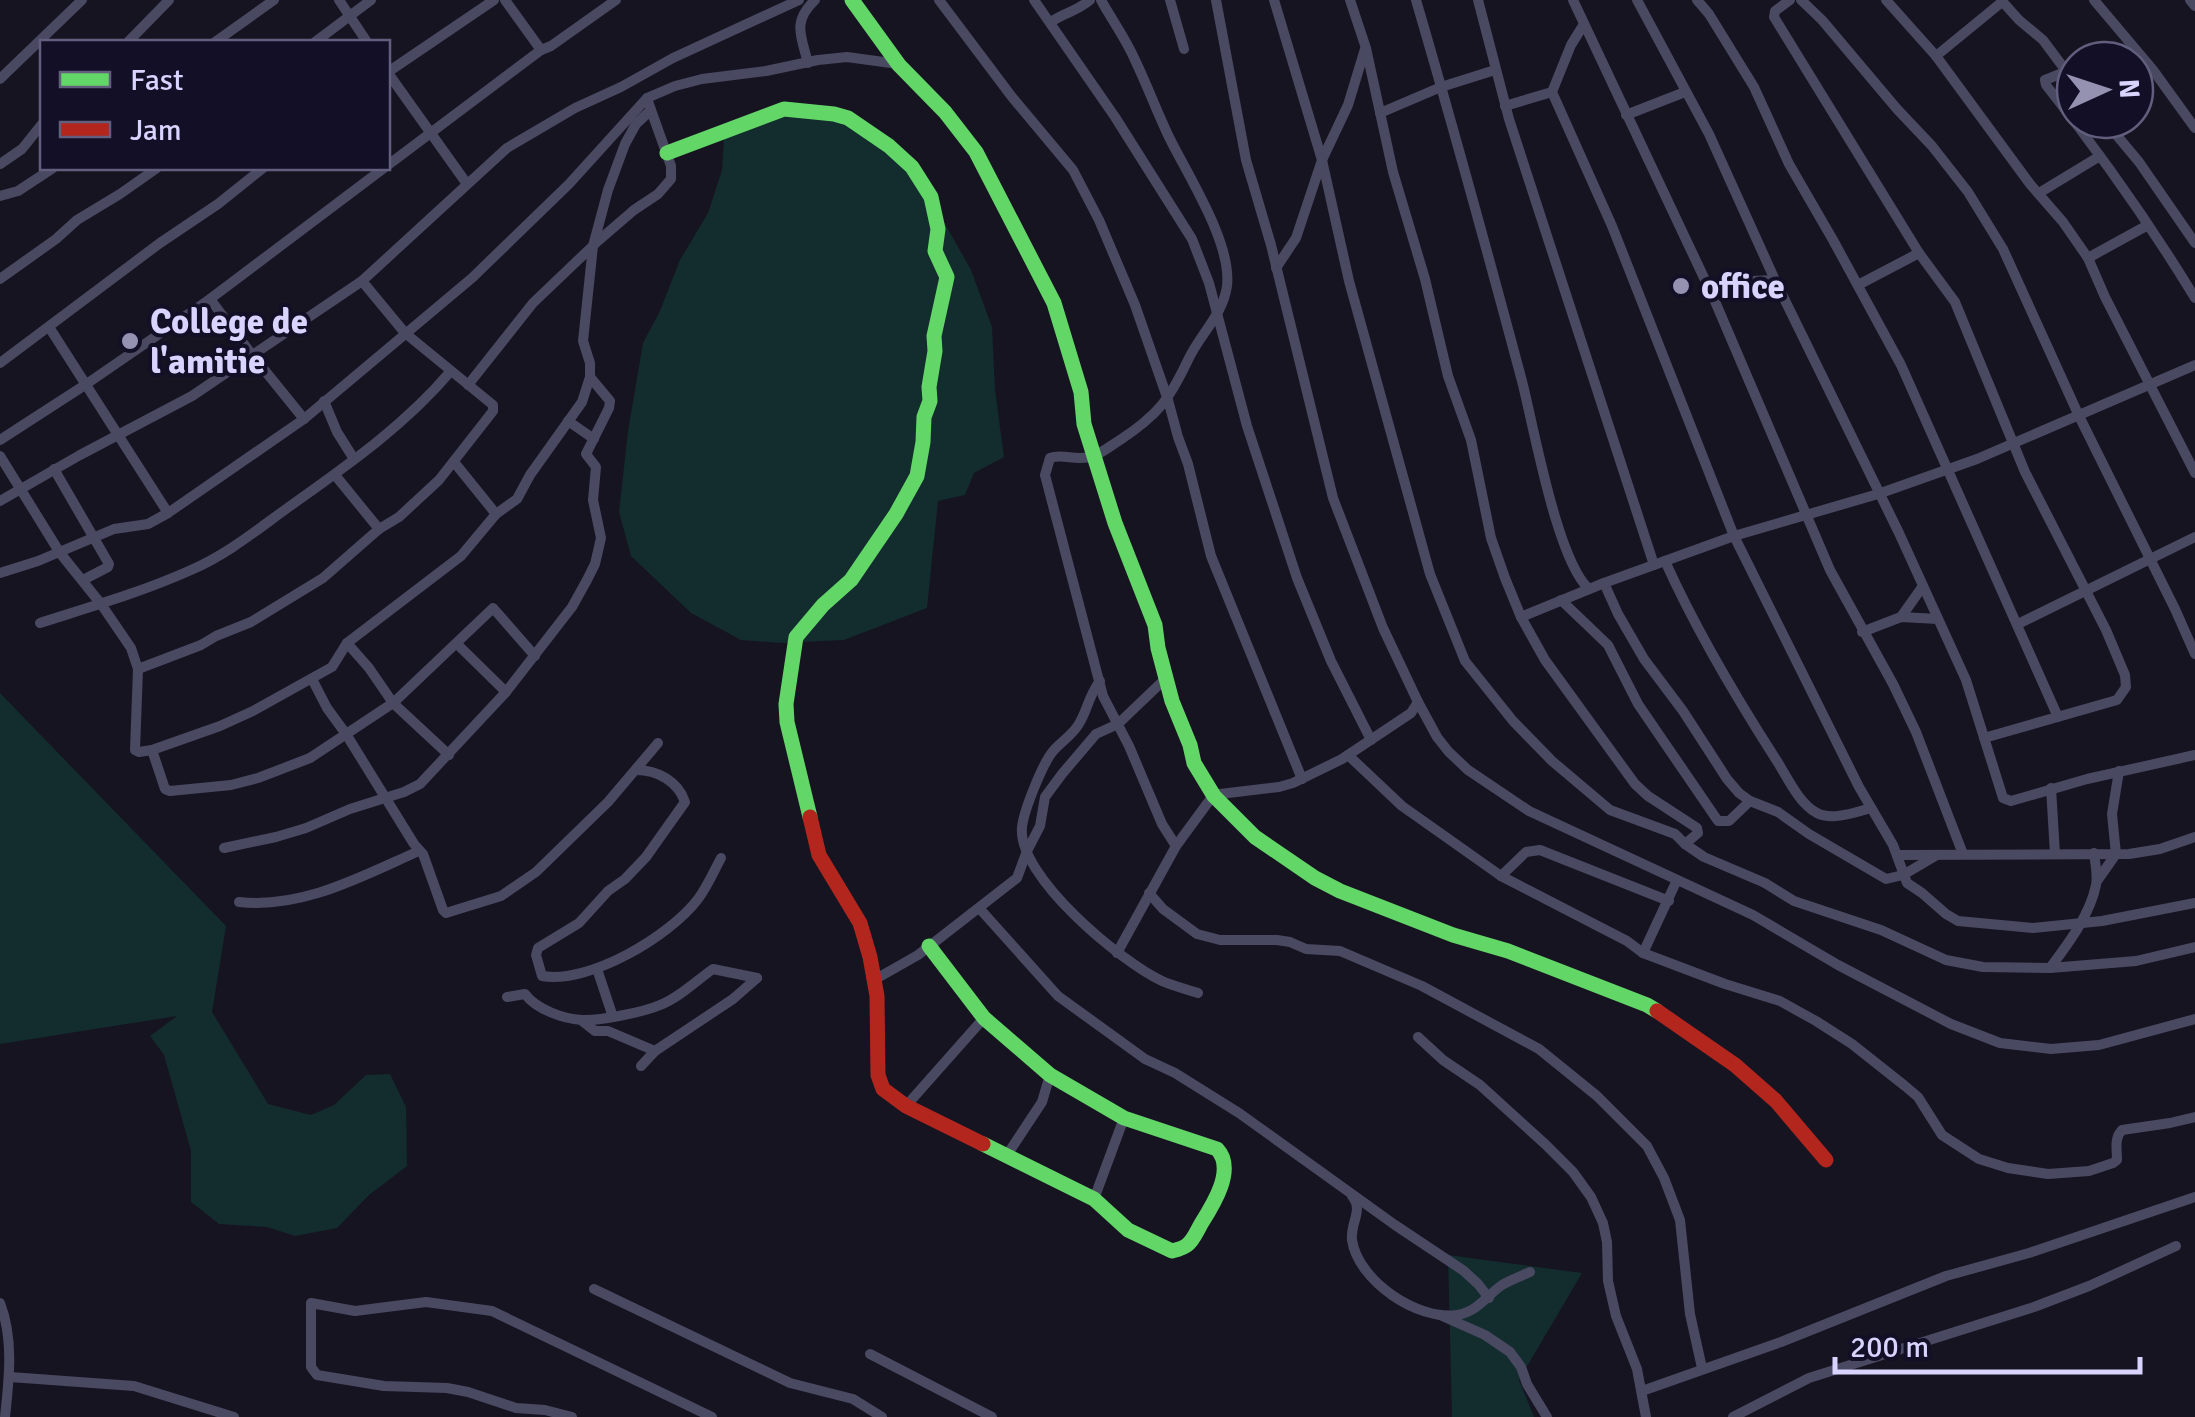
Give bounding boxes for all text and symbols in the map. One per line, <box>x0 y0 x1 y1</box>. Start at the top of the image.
legend <box>40 40 390 170</box>
north arrow <box>2055 40 2155 140</box>
text: Fast <box>130 62 183 99</box>
text: N <box>2111 78 2146 99</box>
text: Jam <box>130 112 182 149</box>
place label: office <box>1701 265 1785 308</box>
marker: office <box>1670 275 1692 297</box>
place label: College de l'amitie <box>150 300 308 383</box>
marker: College de l'amitie <box>119 330 141 352</box>
scale bar <box>1835 1312 2140 1374</box>
text: 200 m <box>1850 1329 1929 1366</box>

